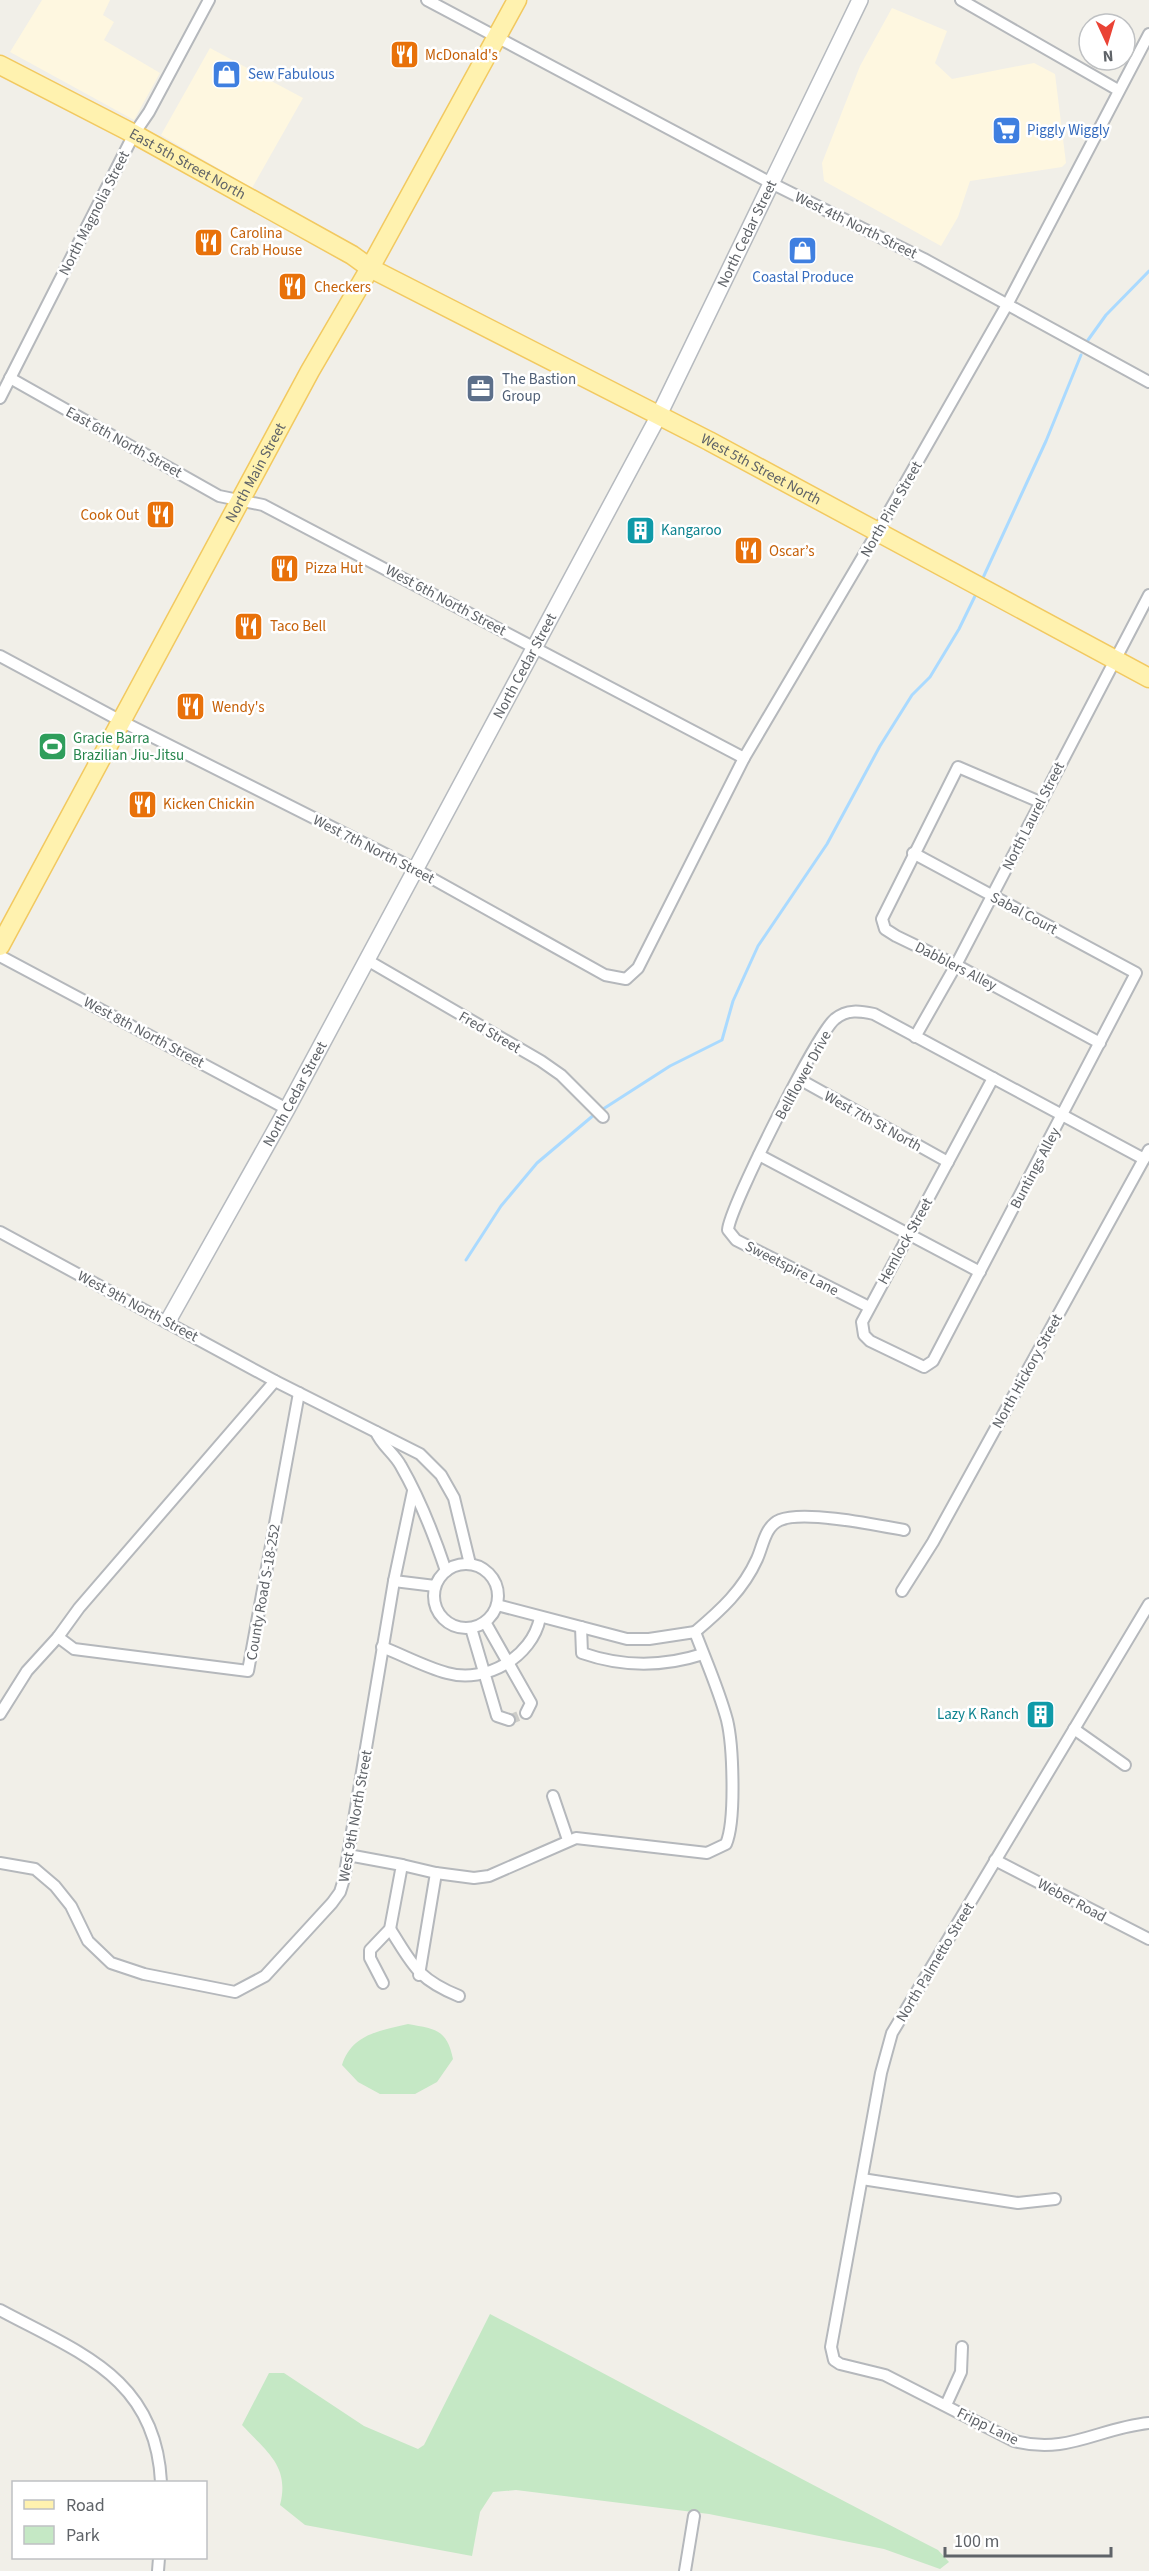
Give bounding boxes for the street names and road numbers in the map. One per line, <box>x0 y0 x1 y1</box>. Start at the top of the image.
street label: East 5th Street North <box>125 123 249 205</box>
street label: North Magnolia Street <box>54 147 135 279</box>
street label: North Cedar Street <box>712 177 782 291</box>
street label: West 4th North Street <box>791 187 921 264</box>
street label: East 6th North Street <box>62 402 186 483</box>
street label: North Main Street <box>220 419 291 526</box>
street label: West 5th Street North <box>697 429 825 511</box>
street label: North Pine Street <box>855 457 927 561</box>
street label: West 6th North Street <box>382 560 510 641</box>
street label: North Cedar Street <box>488 609 562 723</box>
street label: North Laurel Street <box>997 758 1070 874</box>
street label: West 7th North Street <box>309 810 438 889</box>
street label: Sabal Court <box>987 887 1061 940</box>
street label: Dabblers Alley <box>911 937 1000 996</box>
street label: West 8th North Street <box>80 992 208 1073</box>
street label: Fred Street <box>455 1006 525 1059</box>
street label: Bellflower Drive <box>770 1027 837 1124</box>
street label: North Cedar Street <box>258 1038 332 1151</box>
street label: West 7th St North <box>820 1086 926 1157</box>
street label: Buntings Alley <box>1005 1124 1066 1213</box>
street label: Hemlock Street <box>873 1194 938 1289</box>
street label: Sweetspire Lane <box>741 1236 842 1301</box>
street label: West 9th North Street <box>74 1266 202 1347</box>
street label: North Hickory Street <box>987 1310 1068 1432</box>
street label: County Road S-18-252 <box>241 1522 286 1662</box>
street label: West 9th North Street <box>334 1748 377 1884</box>
street label: Weber Road <box>1034 1873 1110 1927</box>
street label: North Palmetto Street <box>891 1898 980 2026</box>
street label: Fripp Lane <box>953 2403 1022 2450</box>

